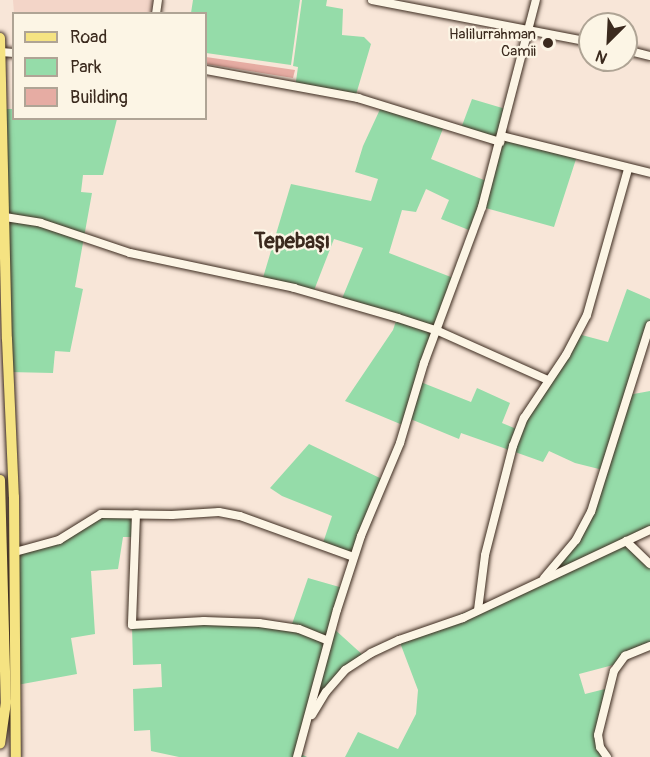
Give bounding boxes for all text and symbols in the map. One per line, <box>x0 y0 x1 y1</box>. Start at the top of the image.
legend <box>12 12 207 120</box>
north arrow <box>578 12 638 72</box>
place label: Halilurrahman Camii <box>449 25 536 60</box>
text: Road <box>70 26 107 49</box>
marker: Halilurrahman Camii <box>541 36 555 50</box>
text: N <box>592 45 611 68</box>
text: Park <box>70 56 102 79</box>
text: Building <box>70 86 128 109</box>
district label: Tepebaşı <box>254 229 330 255</box>

